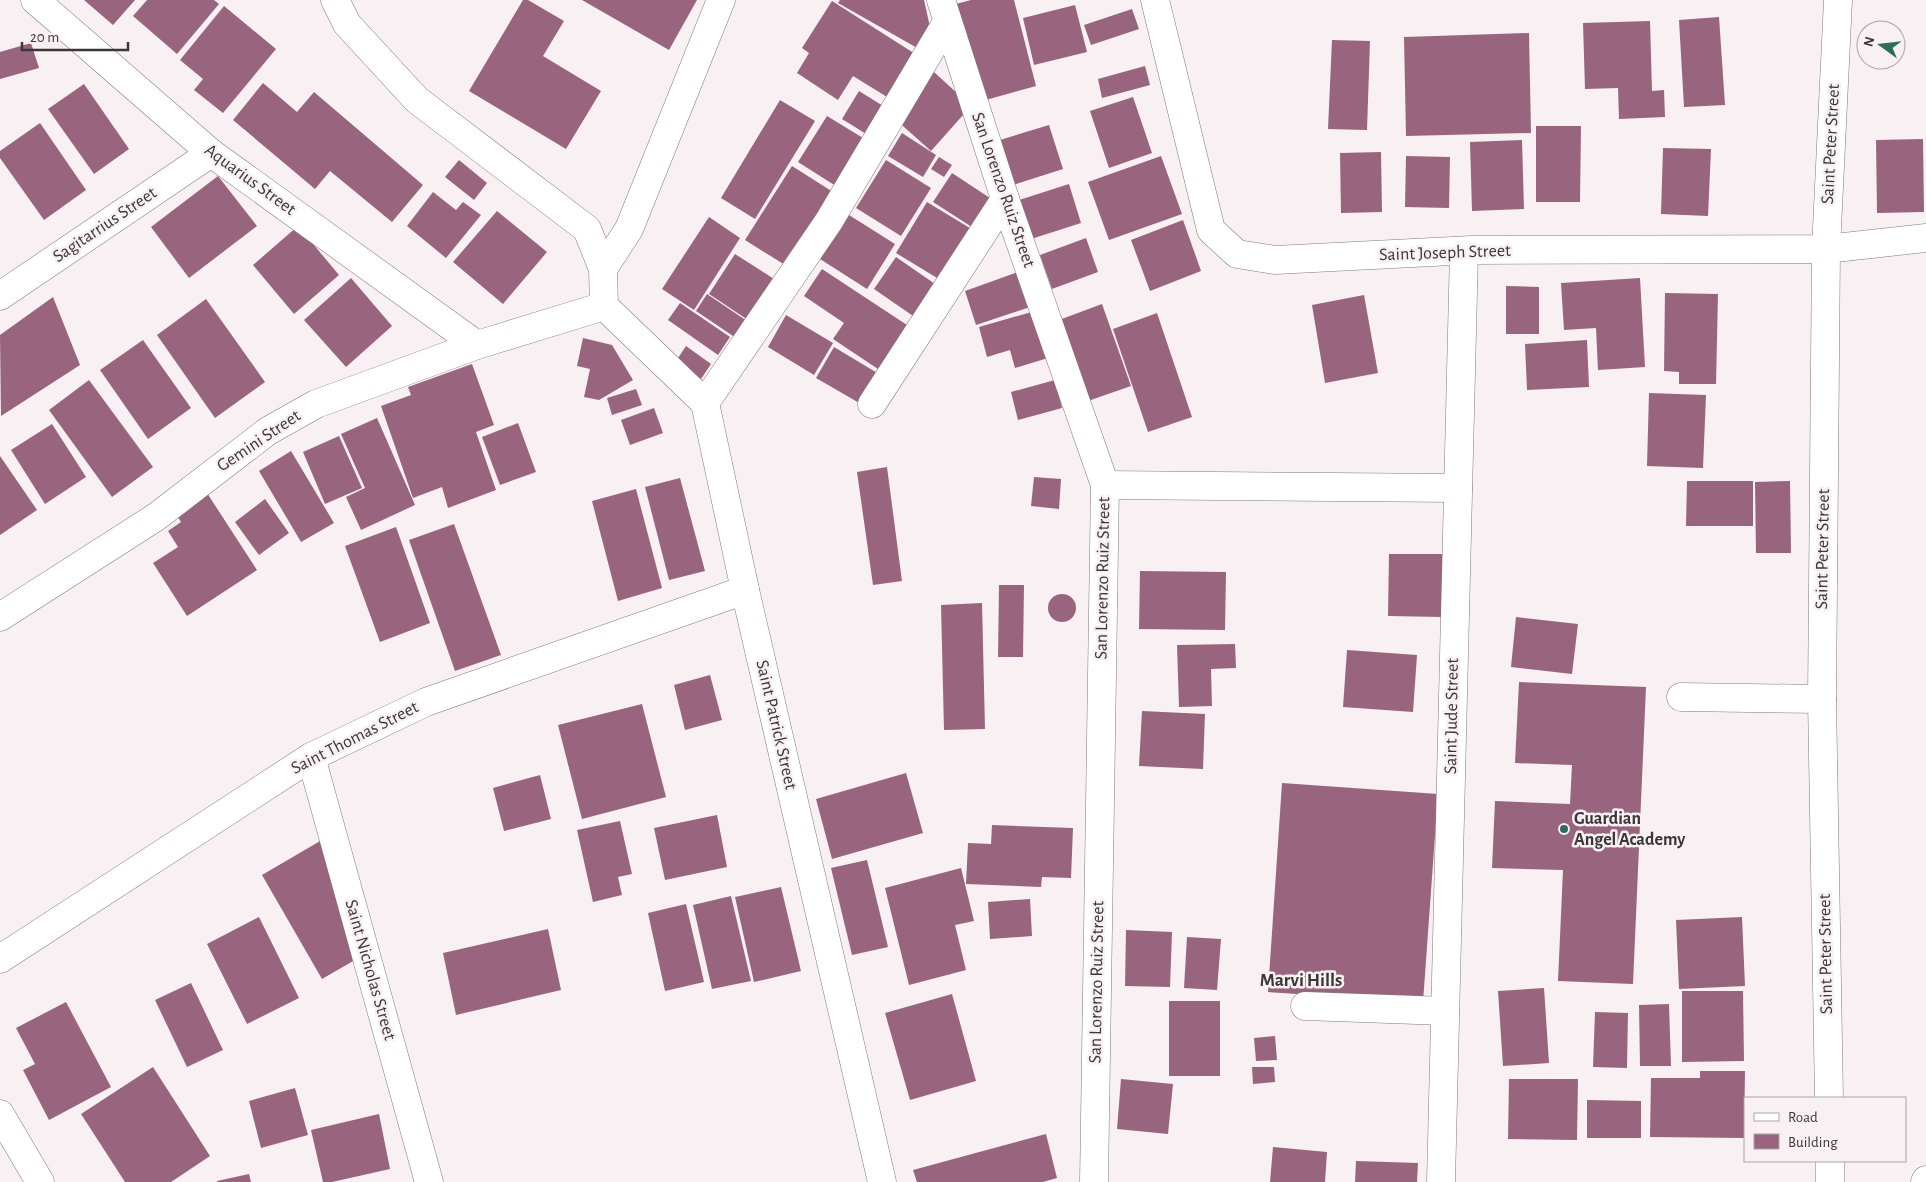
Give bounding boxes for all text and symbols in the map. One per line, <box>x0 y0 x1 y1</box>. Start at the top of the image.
scale bar <box>22 20 129 52</box>
north arrow <box>1856 20 1906 70</box>
text: 20 m <box>30 30 59 45</box>
text: N <box>1861 35 1877 48</box>
street label: Saint Peter Street <box>1819 83 1843 205</box>
street label: San Lorenzo Ruiz Street <box>968 110 1038 270</box>
street label: Aquarius Street <box>201 141 299 219</box>
street label: Sagitarrius Street <box>50 184 160 266</box>
street label: Saint Joseph Street <box>1379 242 1511 264</box>
street label: Gemini Street <box>214 406 304 475</box>
street label: Saint Peter Street <box>1813 488 1833 609</box>
street label: San Lorenzo Ruiz Street <box>1093 496 1113 659</box>
street label: Saint Jude Street <box>1442 657 1462 774</box>
street label: Saint Patrick Street <box>752 658 800 792</box>
street label: Saint Thomas Street <box>288 698 422 778</box>
place label: Guardian Angel Academy <box>1574 810 1686 849</box>
marker: Guardian Angel Academy <box>1558 823 1570 835</box>
street label: Saint Peter Street <box>1816 893 1836 1014</box>
street label: Saint Nicholas Street <box>341 898 399 1043</box>
street label: San Lorenzo Ruiz Street <box>1087 900 1107 1063</box>
district label: Marvi Hills <box>1260 971 1342 990</box>
legend <box>1744 1097 1906 1162</box>
text: Road <box>1788 1110 1818 1125</box>
text: Building <box>1788 1135 1838 1150</box>

